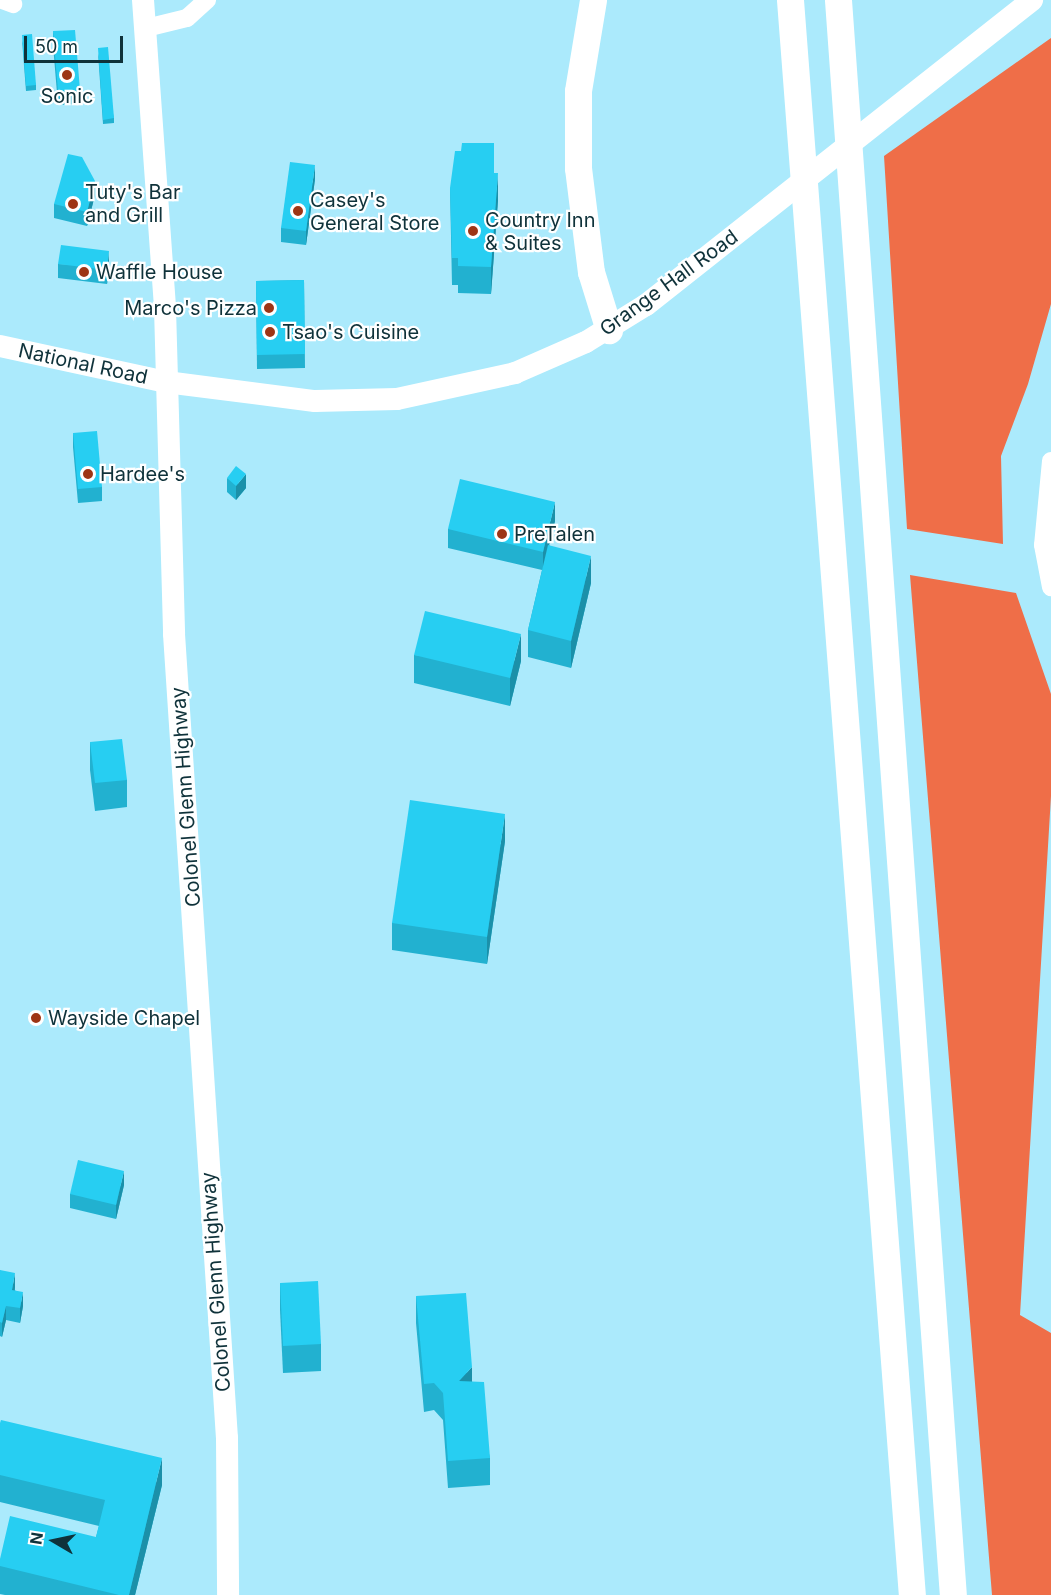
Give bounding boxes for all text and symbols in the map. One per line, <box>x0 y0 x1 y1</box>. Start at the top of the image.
scale bar <box>27 24 126 62</box>
text: 50 m <box>35 36 78 57</box>
marker: Sonic <box>60 68 74 82</box>
place label: Sonic <box>41 84 93 108</box>
place label: Tuty's Bar and Grill <box>85 180 180 227</box>
place label: Casey's General Store <box>310 188 439 235</box>
marker: Tuty's Bar and Grill <box>66 197 80 211</box>
marker: Casey's General Store <box>291 204 305 218</box>
place label: Country Inn & Suites <box>485 208 595 255</box>
marker: Country Inn & Suites <box>466 224 480 238</box>
street label: Grange Hall Road <box>595 225 743 341</box>
place label: Waffle House <box>96 260 223 284</box>
marker: Waffle House <box>77 265 91 279</box>
place label: Marco's Pizza <box>124 296 257 320</box>
marker: Marco's Pizza <box>262 301 276 315</box>
place label: Tsao's Cuisine <box>282 320 419 344</box>
marker: Tsao's Cuisine <box>263 325 277 339</box>
street label: National Road <box>16 339 150 389</box>
place label: Hardee's <box>100 462 185 486</box>
marker: Hardee's <box>81 467 95 481</box>
place label: PreTalen <box>514 522 595 546</box>
marker: PreTalen <box>495 527 509 541</box>
street label: Colonel Glenn Highway <box>166 686 206 908</box>
place label: Wayside Chapel <box>48 1006 200 1030</box>
marker: Wayside Chapel <box>29 1011 43 1025</box>
street label: Colonel Glenn Highway <box>196 1171 236 1393</box>
north arrow <box>24 1511 84 1571</box>
text: N <box>25 1531 47 1546</box>

